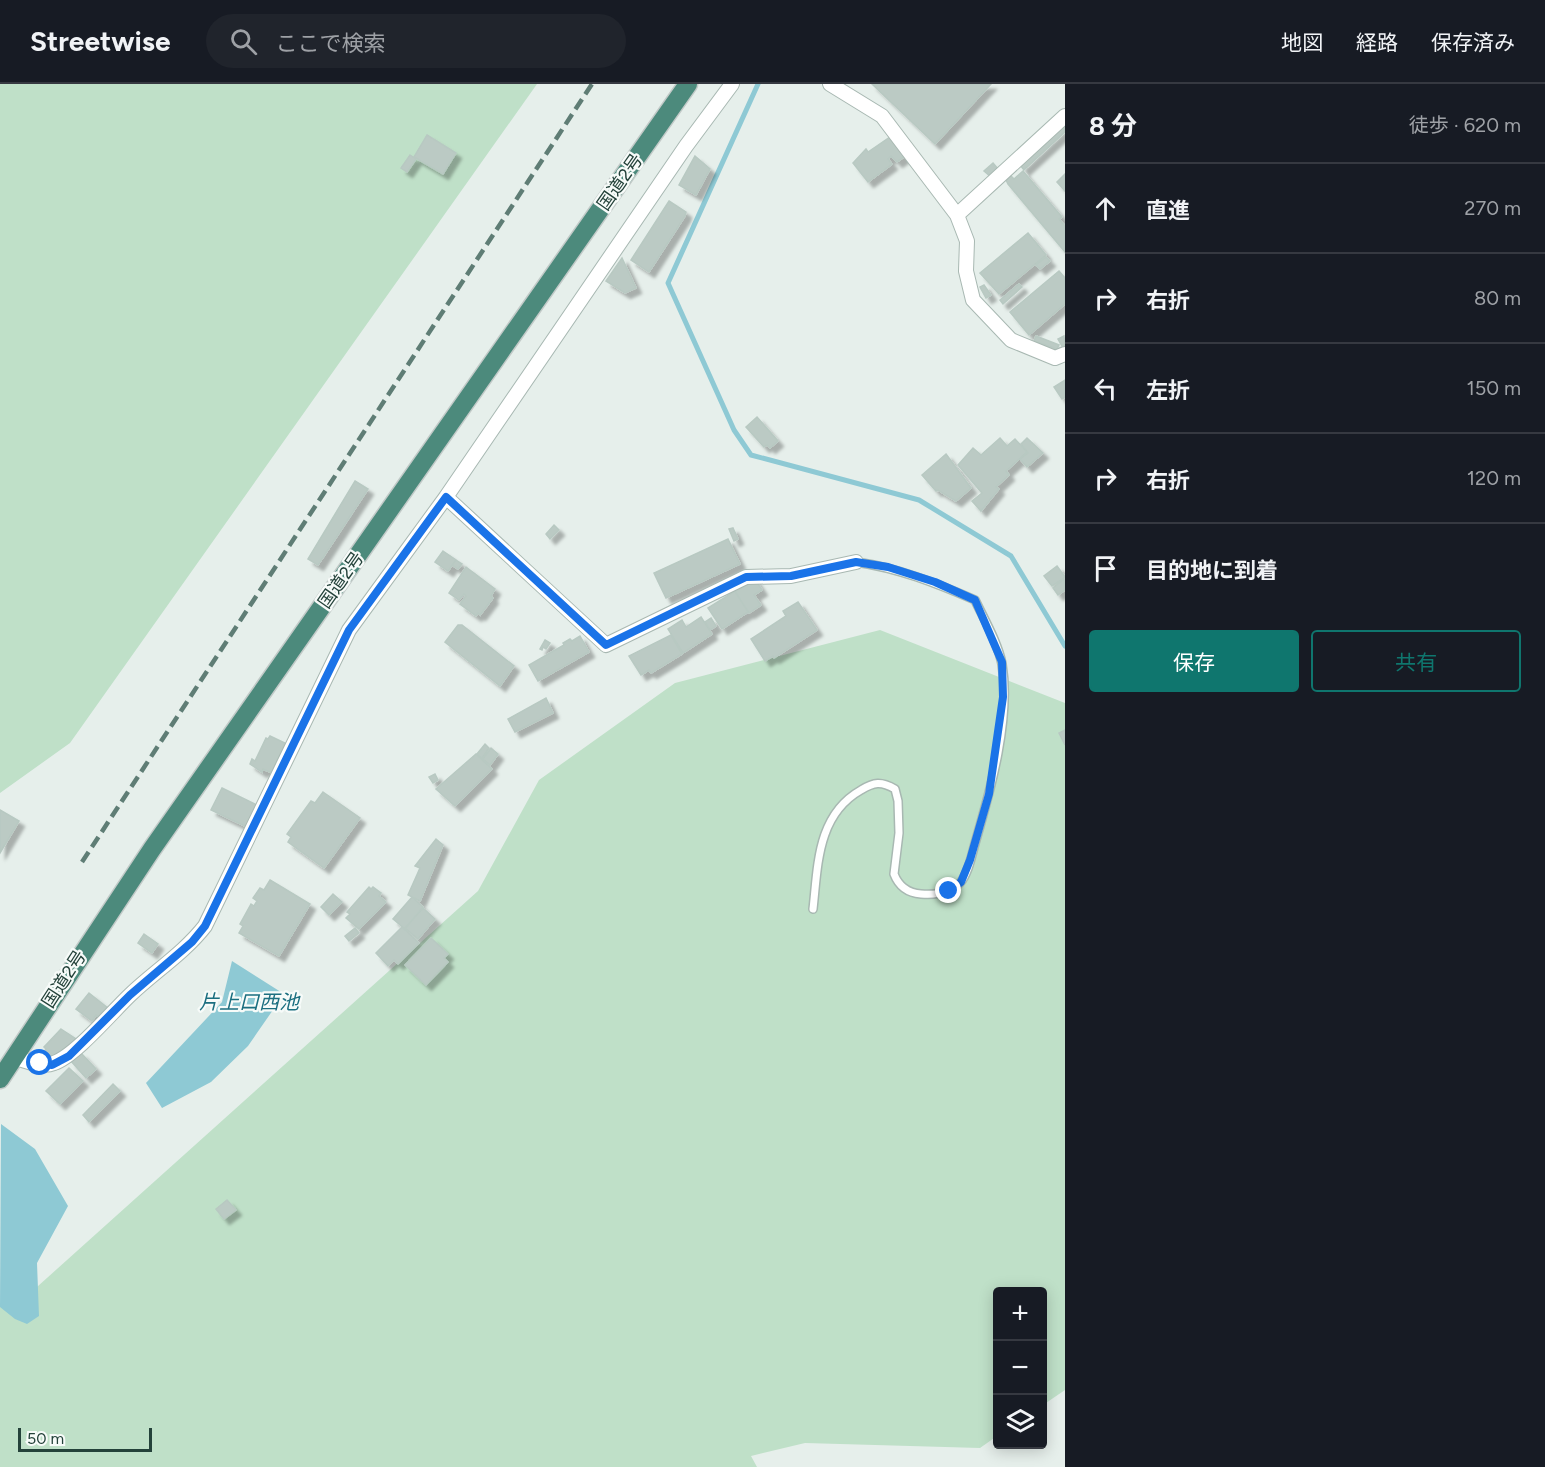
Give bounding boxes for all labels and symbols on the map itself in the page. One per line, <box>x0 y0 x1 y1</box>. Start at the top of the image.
street label: 国道2号 <box>593 149 647 215</box>
street label: 国道2号 <box>314 547 368 613</box>
route end <box>935 877 961 903</box>
street label: 国道2号 <box>37 946 91 1012</box>
water label: 片上口西池 <box>199 990 301 1014</box>
route start <box>26 1049 52 1075</box>
scale bar <box>18 1425 152 1452</box>

